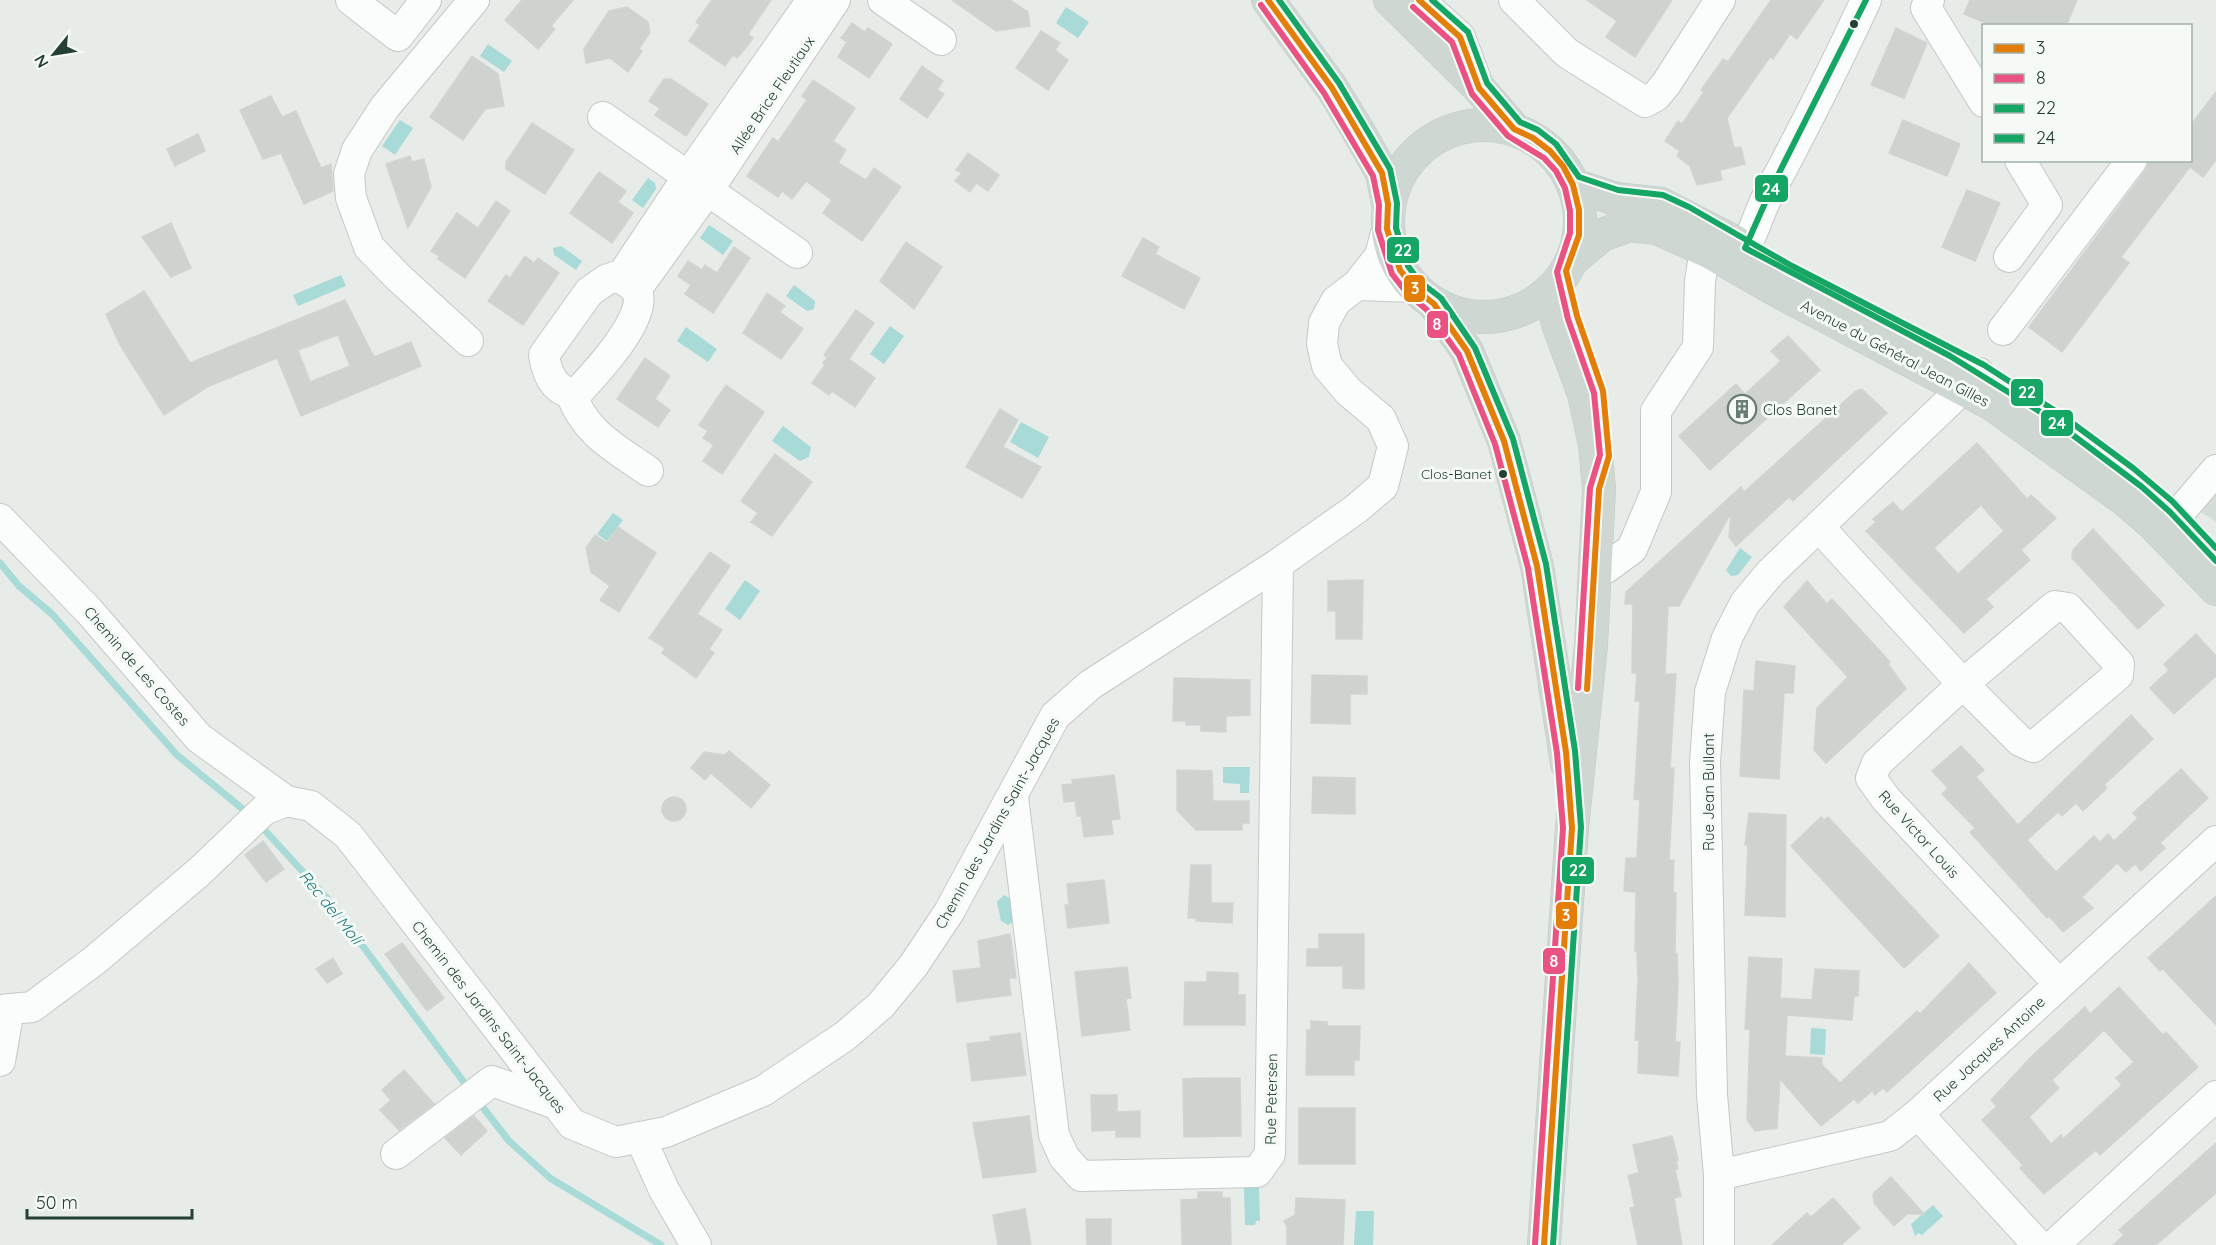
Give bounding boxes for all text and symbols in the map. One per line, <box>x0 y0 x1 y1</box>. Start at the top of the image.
unlabelled marker <box>1848 18 1860 30</box>
north arrow <box>24 24 84 84</box>
legend <box>1982 24 2192 162</box>
street label: Allée Brice Fleutiaux <box>725 32 819 158</box>
text: 3 <box>2036 36 2045 59</box>
text: N <box>29 51 53 72</box>
text: 8 <box>2036 66 2046 89</box>
text: 22 <box>2036 96 2056 119</box>
text: 24 <box>2036 126 2055 149</box>
line badge: 24 <box>1754 174 1789 203</box>
text: 24 <box>1762 179 1781 199</box>
line badge: 22 <box>1386 236 1420 264</box>
text: 22 <box>1394 240 1412 260</box>
line badge: 3 <box>1403 274 1426 303</box>
text: 3 <box>1411 278 1419 298</box>
street label: Avenue du Général Jean Gilles <box>1798 295 1992 411</box>
line badge: 8 <box>1426 310 1449 339</box>
text: 8 <box>1433 314 1442 334</box>
line badge: 22 <box>2010 378 2044 407</box>
text: 22 <box>2018 382 2036 402</box>
building icon: Clos Banet <box>1726 393 1758 425</box>
place label: Clos Banet <box>1763 400 1837 419</box>
line badge: 24 <box>2040 409 2074 437</box>
text: 24 <box>2048 413 2067 433</box>
place label: Clos-Banet <box>1421 465 1492 483</box>
marker: Clos-Banet <box>1497 468 1509 480</box>
street label: Chemin de Les Costes <box>80 602 194 730</box>
street label: Chemin des Jardins Saint-Jacques <box>931 714 1063 932</box>
street label: Rue Jean Bullant <box>1699 733 1718 851</box>
street label: Rue Victor Louis <box>1875 786 1963 882</box>
line badge: 22 <box>1561 856 1595 885</box>
text: 22 <box>1569 860 1587 880</box>
water label: Rec del Molí <box>295 866 369 951</box>
line badge: 3 <box>1555 901 1578 930</box>
text: 3 <box>1562 905 1570 925</box>
street label: Chemin des Jardins Saint-Jacques <box>408 917 570 1117</box>
line badge: 8 <box>1542 947 1566 975</box>
text: 8 <box>1550 951 1559 971</box>
street label: Rue Jacques Antoine <box>1929 992 2049 1106</box>
street label: Rue Petersen <box>1261 1053 1281 1145</box>
scale bar <box>27 1182 192 1220</box>
text: 50 m <box>36 1191 78 1214</box>

